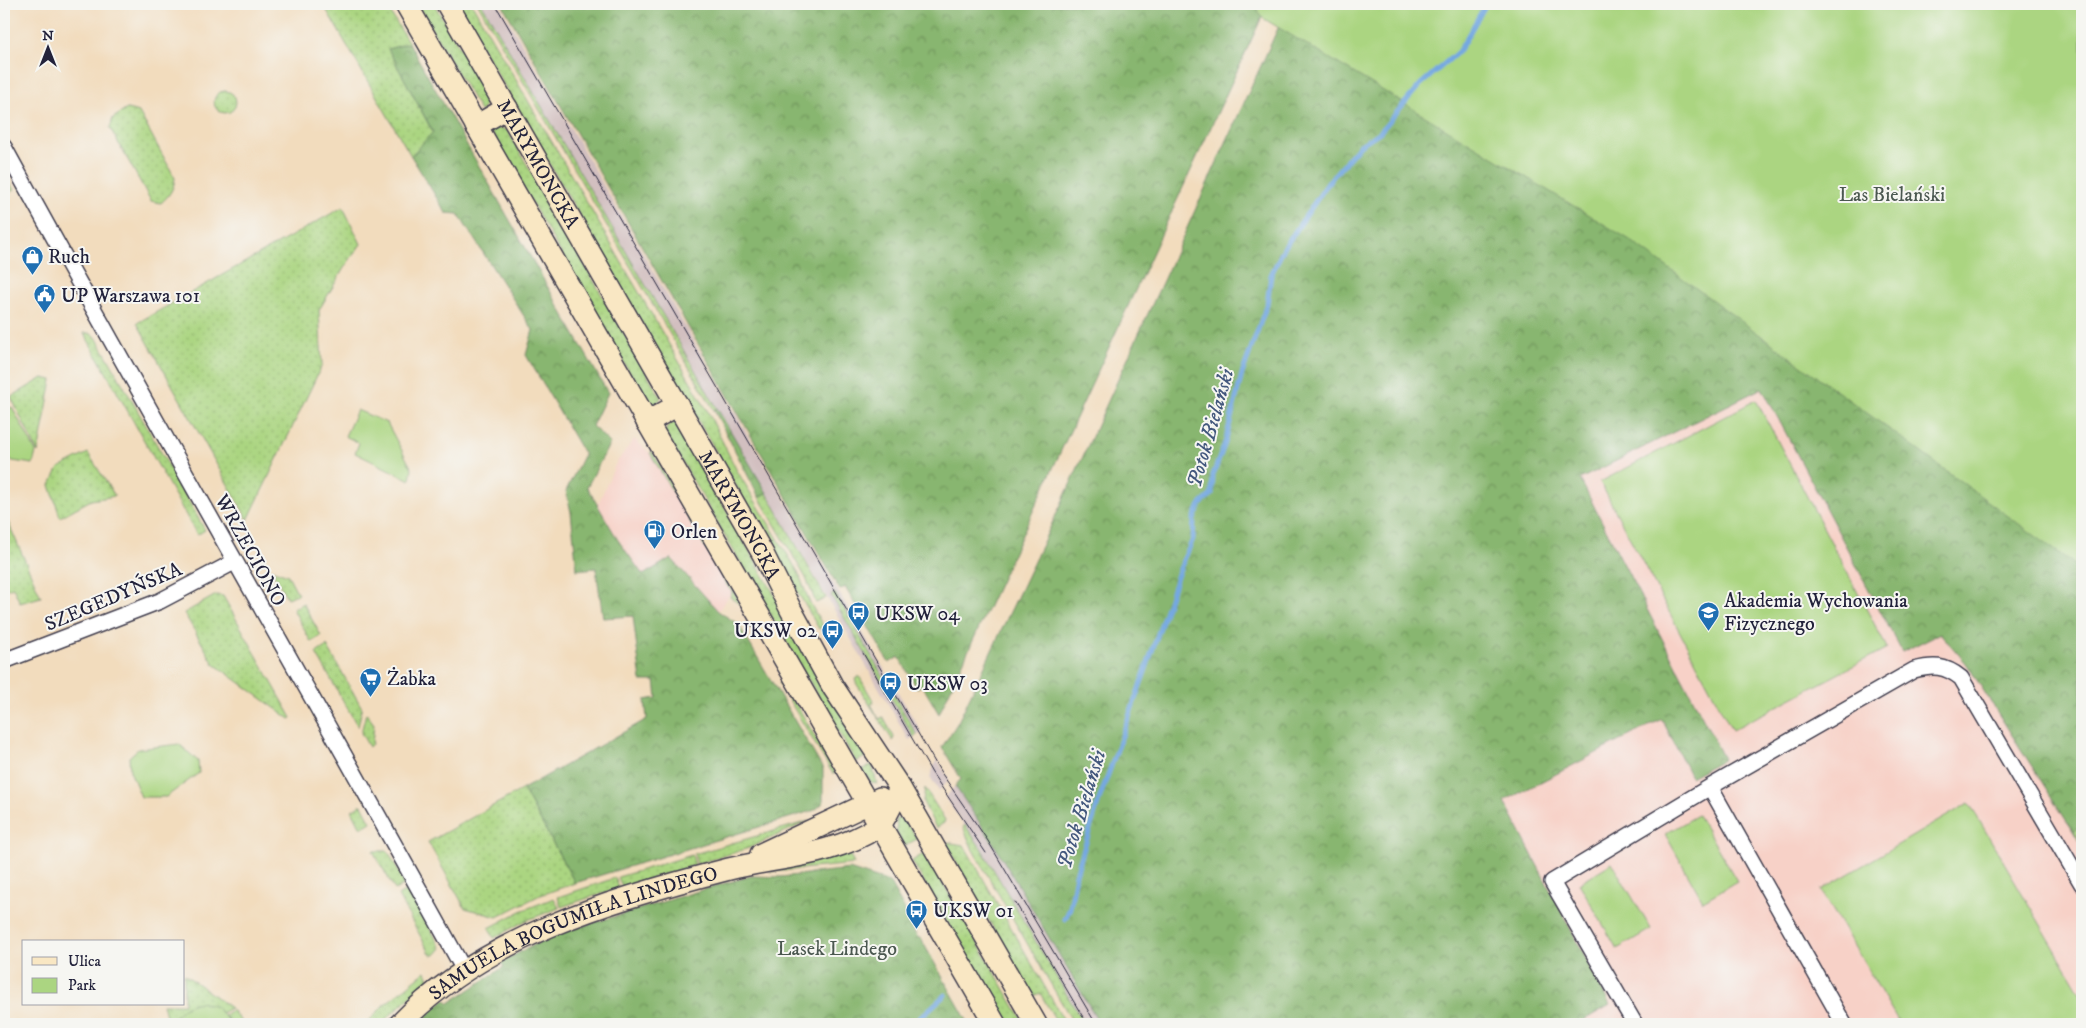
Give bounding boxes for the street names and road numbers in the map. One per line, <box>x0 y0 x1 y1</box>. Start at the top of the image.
street label: MARYMONCKA <box>490 95 584 234</box>
street label: MARYMONCKA <box>692 446 785 585</box>
street label: WRZECIONO <box>208 489 291 611</box>
street label: SZEGEDYŃSKA <box>41 556 186 638</box>
street label: SAMUELA BOGUMIŁA LINDEGO <box>424 861 720 1006</box>

